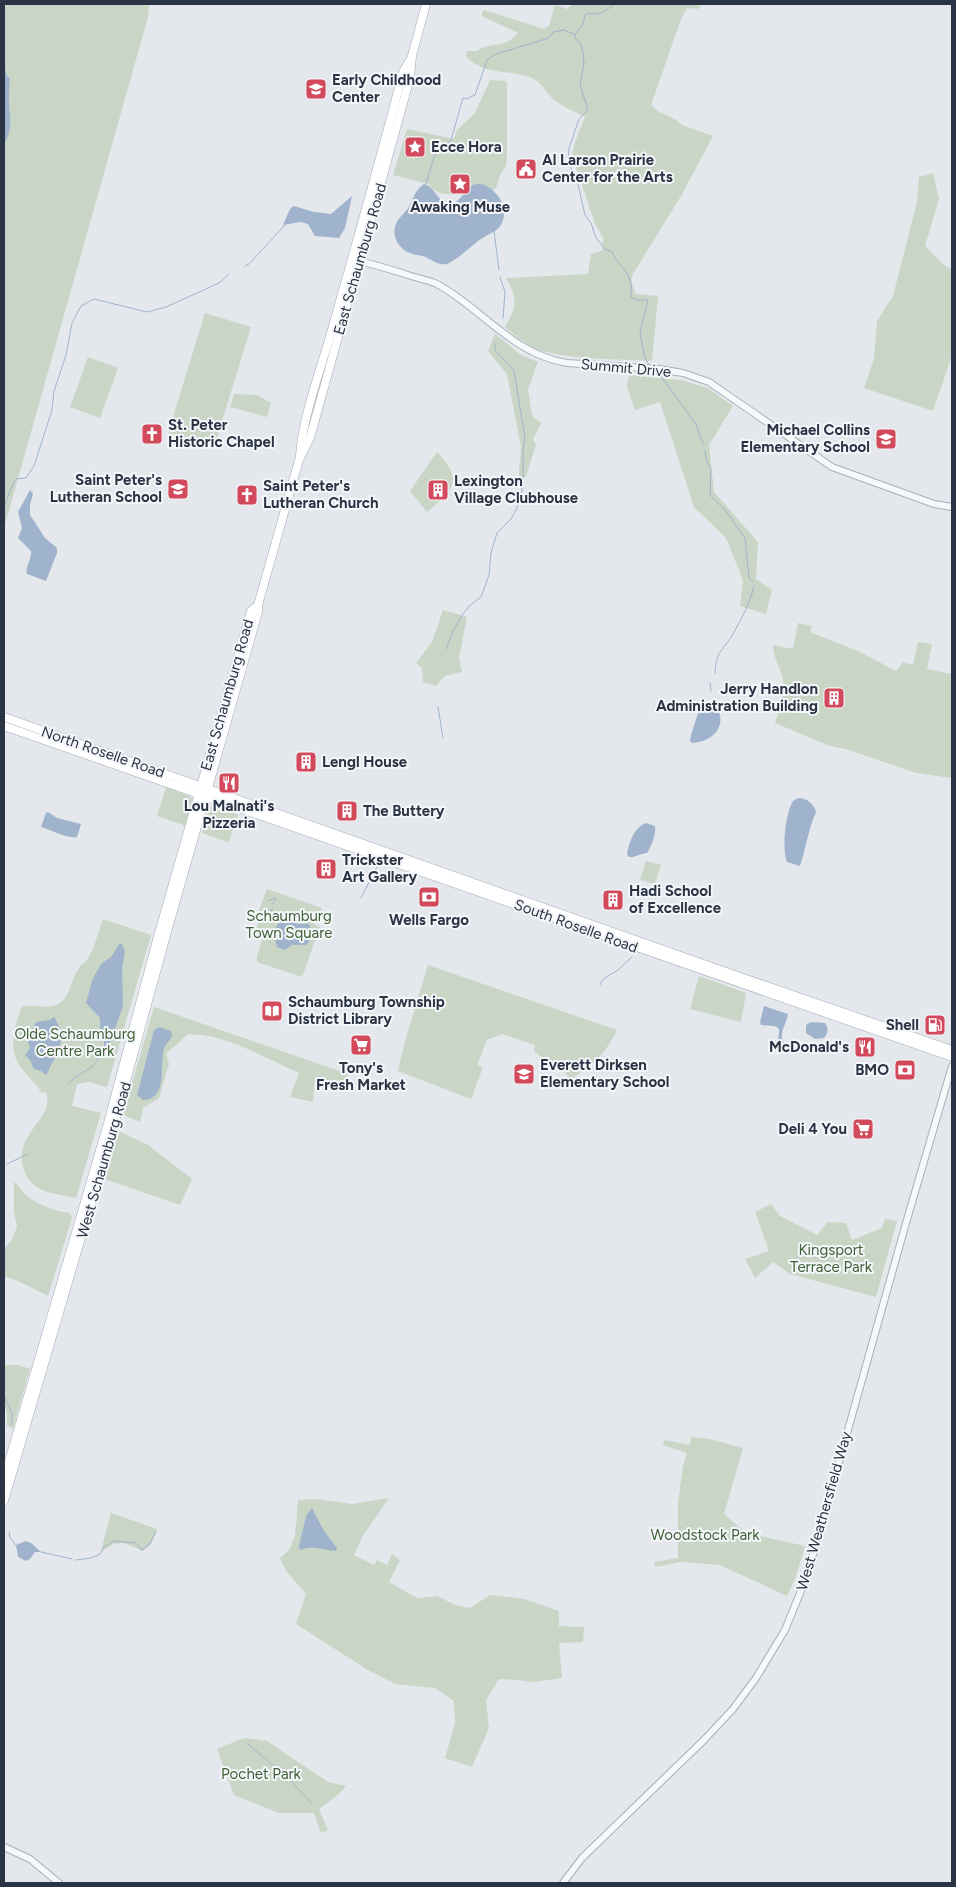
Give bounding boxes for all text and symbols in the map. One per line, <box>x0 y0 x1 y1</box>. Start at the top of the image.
place label: Early Childhood Center <box>332 71 441 106</box>
school or university icon: Early Childhood Center <box>304 77 328 101</box>
place icon: Ecce Hora <box>403 135 427 159</box>
place label: Ecce Hora <box>431 138 502 156</box>
place label: Al Larson Prairie Center for the Arts <box>542 151 673 186</box>
public building icon: Al Larson Prairie Center for the Arts <box>514 157 538 181</box>
place icon: Awaking Muse <box>448 172 472 196</box>
street label: East Schaumburg Road <box>330 181 390 337</box>
place label: Awaking Muse <box>410 198 511 216</box>
street label: Summit Drive <box>580 355 672 381</box>
place label: St. Peter Historic Chapel <box>168 416 275 451</box>
place label: Michael Collins Elementary School <box>741 421 870 456</box>
church icon: St. Peter Historic Chapel <box>140 422 164 446</box>
school or university icon: Michael Collins Elementary School <box>874 427 898 451</box>
place label: Saint Peter's Lutheran School <box>50 471 162 506</box>
place label: Lexington Village Clubhouse <box>454 472 579 507</box>
school or university icon: Saint Peter's Lutheran School <box>166 477 190 501</box>
place label: Saint Peter's Lutheran Church <box>263 477 379 512</box>
building icon: Lexington Village Clubhouse <box>426 478 450 502</box>
church icon: Saint Peter's Lutheran Church <box>235 483 259 507</box>
street label: East Schaumburg Road <box>197 617 257 773</box>
place label: Jerry Handlon Administration Building <box>656 680 818 715</box>
building icon: Jerry Handlon Administration Building <box>822 686 846 710</box>
street label: North Roselle Road <box>39 722 167 782</box>
building icon: Lengl House <box>294 750 318 774</box>
place label: Lengl House <box>322 753 408 771</box>
restaurant icon: Lou Malnati's Pizzeria <box>217 771 241 795</box>
place label: Lou Malnati's Pizzeria <box>184 797 274 832</box>
building icon: The Buttery <box>335 799 359 823</box>
place label: The Buttery <box>363 802 445 820</box>
place label: Trickster Art Gallery <box>342 851 418 886</box>
building icon: Trickster Art Gallery <box>314 857 338 881</box>
place label: Hadi School of Excellence <box>629 882 722 917</box>
bank icon: Wells Fargo <box>417 885 441 909</box>
building icon: Hadi School of Excellence <box>601 888 625 912</box>
street label: South Roselle Road <box>512 895 640 957</box>
park label: Schaumburg Town Square <box>246 907 332 942</box>
place label: Wells Fargo <box>389 911 469 929</box>
place label: Schaumburg Township District Library <box>288 993 445 1028</box>
library icon: Schaumburg Township District Library <box>260 999 284 1023</box>
fuel station icon: Shell <box>923 1013 947 1037</box>
place label: Shell <box>886 1016 919 1034</box>
park label: Olde Schaumburg Centre Park <box>14 1025 136 1060</box>
supermarket icon: Tony's Fresh Market <box>349 1033 373 1057</box>
restaurant icon: McDonald's <box>853 1035 877 1059</box>
place label: McDonald's <box>769 1038 849 1056</box>
place label: Everett Dirksen Elementary School <box>540 1056 670 1091</box>
bank icon: BMO <box>893 1058 917 1082</box>
place label: Tony's Fresh Market <box>316 1059 406 1094</box>
place label: BMO <box>855 1061 889 1079</box>
school or university icon: Everett Dirksen Elementary School <box>512 1062 536 1086</box>
street label: West Schaumburg Road <box>73 1080 135 1240</box>
supermarket icon: Deli 4 You <box>851 1117 875 1141</box>
place label: Deli 4 You <box>778 1120 847 1138</box>
park label: Kingsport Terrace Park <box>790 1241 873 1276</box>
street label: West Weathersfield Way <box>793 1429 855 1593</box>
park label: Woodstock Park <box>651 1526 760 1544</box>
park label: Pochet Park <box>221 1765 302 1783</box>

